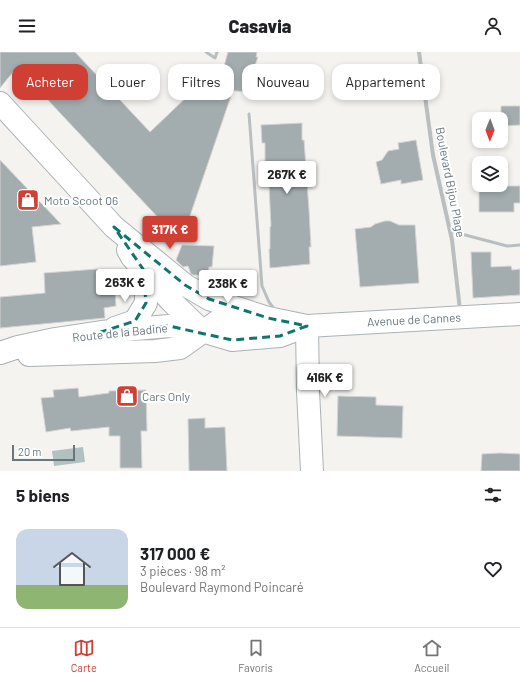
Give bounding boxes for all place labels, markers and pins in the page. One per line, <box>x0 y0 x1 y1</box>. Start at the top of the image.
pin: 267K € <box>254 161 320 195</box>
shop icon: Moto Scoot 06 <box>15 187 41 213</box>
place label: Moto Scoot 06 <box>44 193 118 207</box>
pin: 317K € <box>137 216 203 250</box>
pin: 263K € <box>92 269 158 303</box>
pin: 238K € <box>195 270 261 304</box>
pin: 416K € <box>292 364 358 398</box>
shop icon: Cars Only <box>114 383 140 409</box>
place label: Cars Only <box>142 389 191 403</box>

